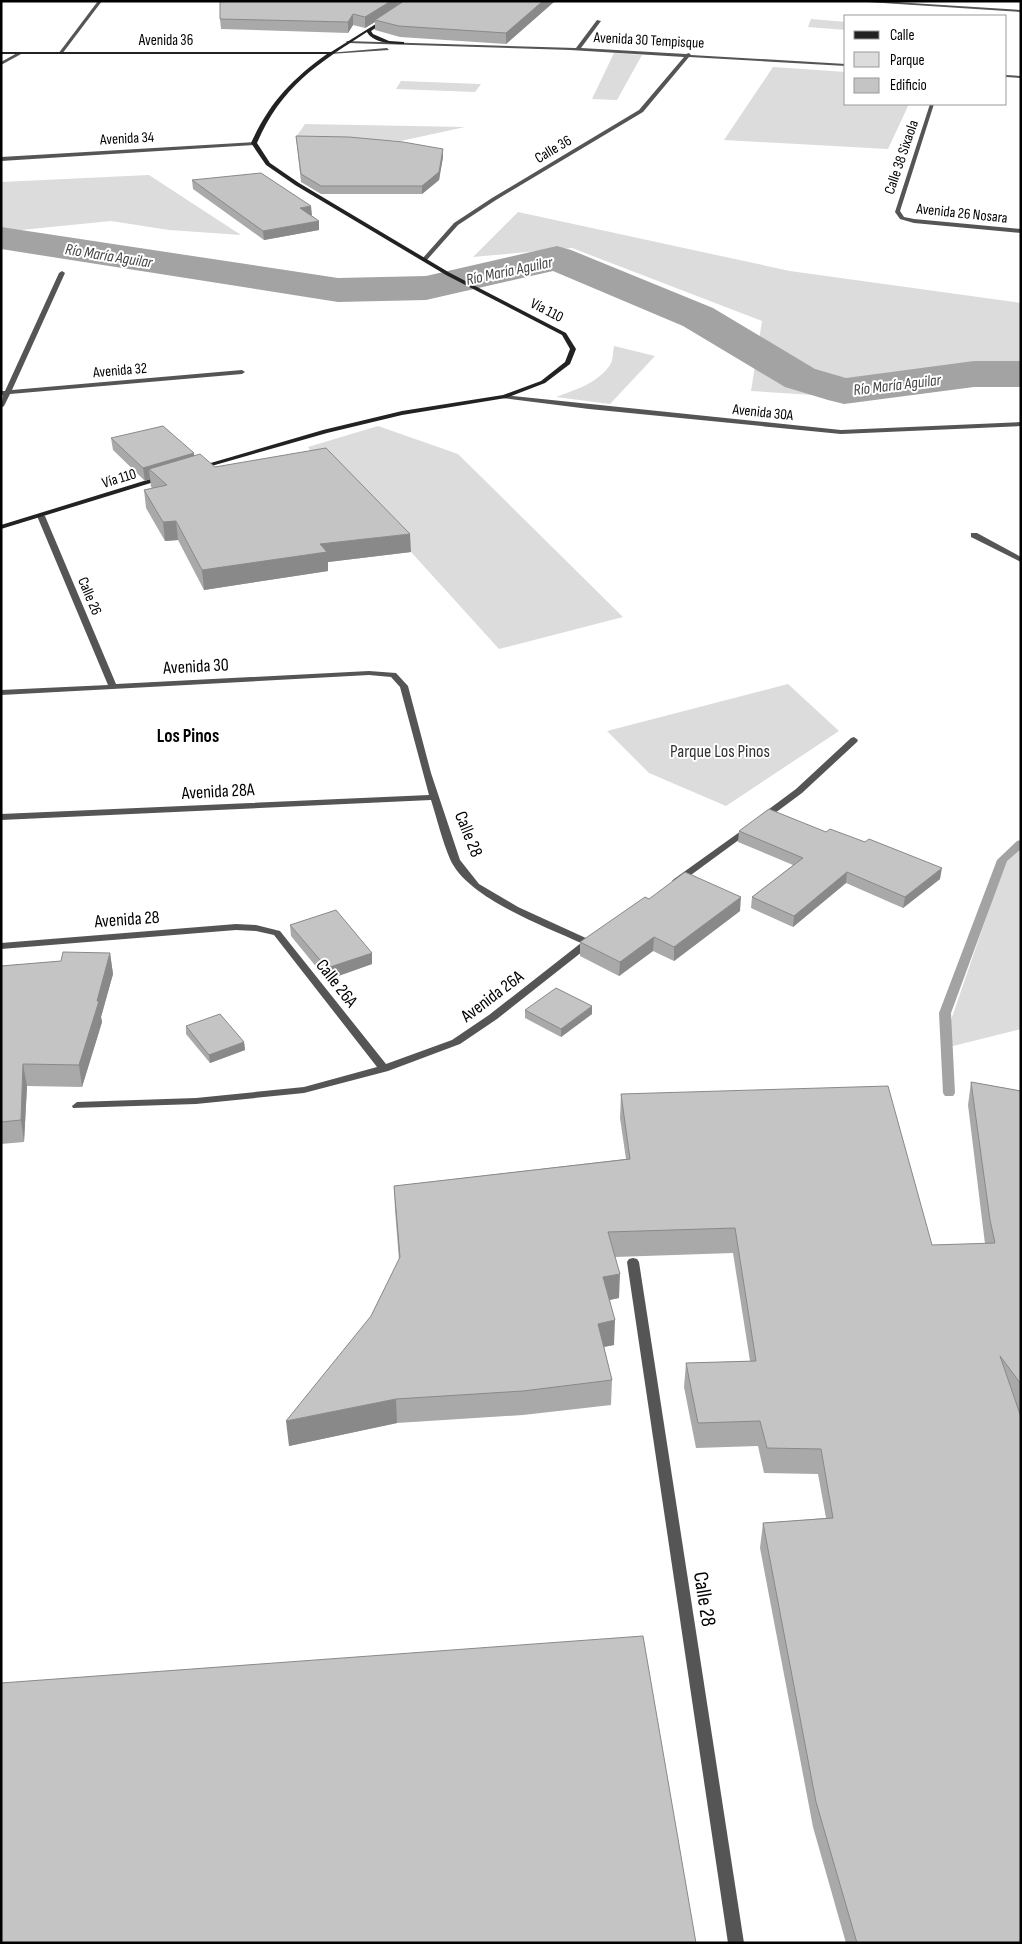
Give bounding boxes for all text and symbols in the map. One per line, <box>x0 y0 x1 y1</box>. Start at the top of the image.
legend <box>844 15 1007 105</box>
text: Calle <box>890 26 914 45</box>
street label: Avenida 30 Tempisque <box>592 28 705 53</box>
street label: Avenida 36 <box>138 31 193 50</box>
text: Parque <box>890 51 925 70</box>
text: Edificio <box>890 76 927 95</box>
street label: Calle 38 Sixaola <box>880 117 923 197</box>
street label: Avenida 34 <box>98 128 155 149</box>
street label: Calle 36 <box>531 131 575 168</box>
street label: Avenida 26 Nosara <box>914 199 1009 228</box>
water label: Río María Aguilar <box>64 240 154 273</box>
water label: Río María Aguilar <box>464 253 555 290</box>
street label: Vía 110 <box>527 294 567 327</box>
street label: Avenida 32 <box>91 359 148 382</box>
water label: Río María Aguilar <box>852 371 943 400</box>
street label: Avenida 30A <box>731 400 795 425</box>
street label: Vía 110 <box>100 464 139 493</box>
street label: Calle 26 <box>73 574 106 618</box>
street label: Avenida 30 <box>162 654 229 679</box>
district label: Los Pinos <box>157 725 219 748</box>
park label: Parque Los Pinos <box>670 741 770 762</box>
street label: Avenida 28A <box>180 779 255 804</box>
street label: Calle 28 <box>450 808 487 860</box>
street label: Avenida 28 <box>93 907 160 932</box>
street label: Calle 26A <box>311 955 362 1012</box>
street label: Avenida 26A <box>456 966 528 1027</box>
street label: Calle 28 <box>688 1570 721 1628</box>

